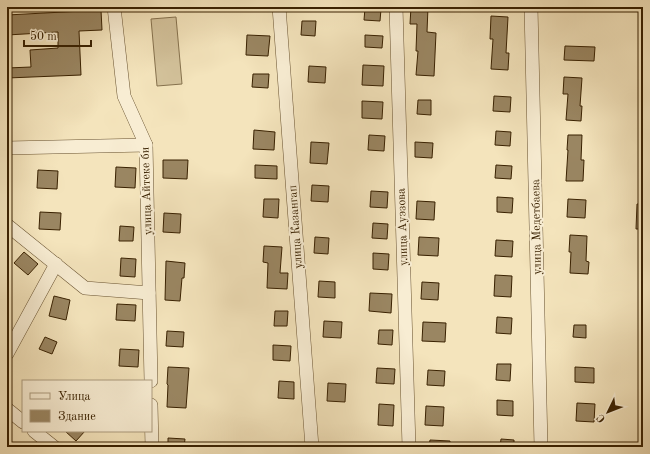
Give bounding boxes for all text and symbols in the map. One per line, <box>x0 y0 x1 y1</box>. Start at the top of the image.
scale bar <box>24 22 91 48</box>
text: 50 m <box>30 30 57 43</box>
street label: улица Айтеке би <box>139 147 155 235</box>
street label: улица Медетбаева <box>530 179 544 275</box>
street label: улица Казангап <box>287 184 305 269</box>
street label: улица Ауэзова <box>396 188 410 266</box>
legend <box>22 380 152 432</box>
text: Улица <box>58 391 91 403</box>
north arrow <box>588 392 628 432</box>
text: Здание <box>58 411 96 423</box>
text: С <box>595 411 608 424</box>

